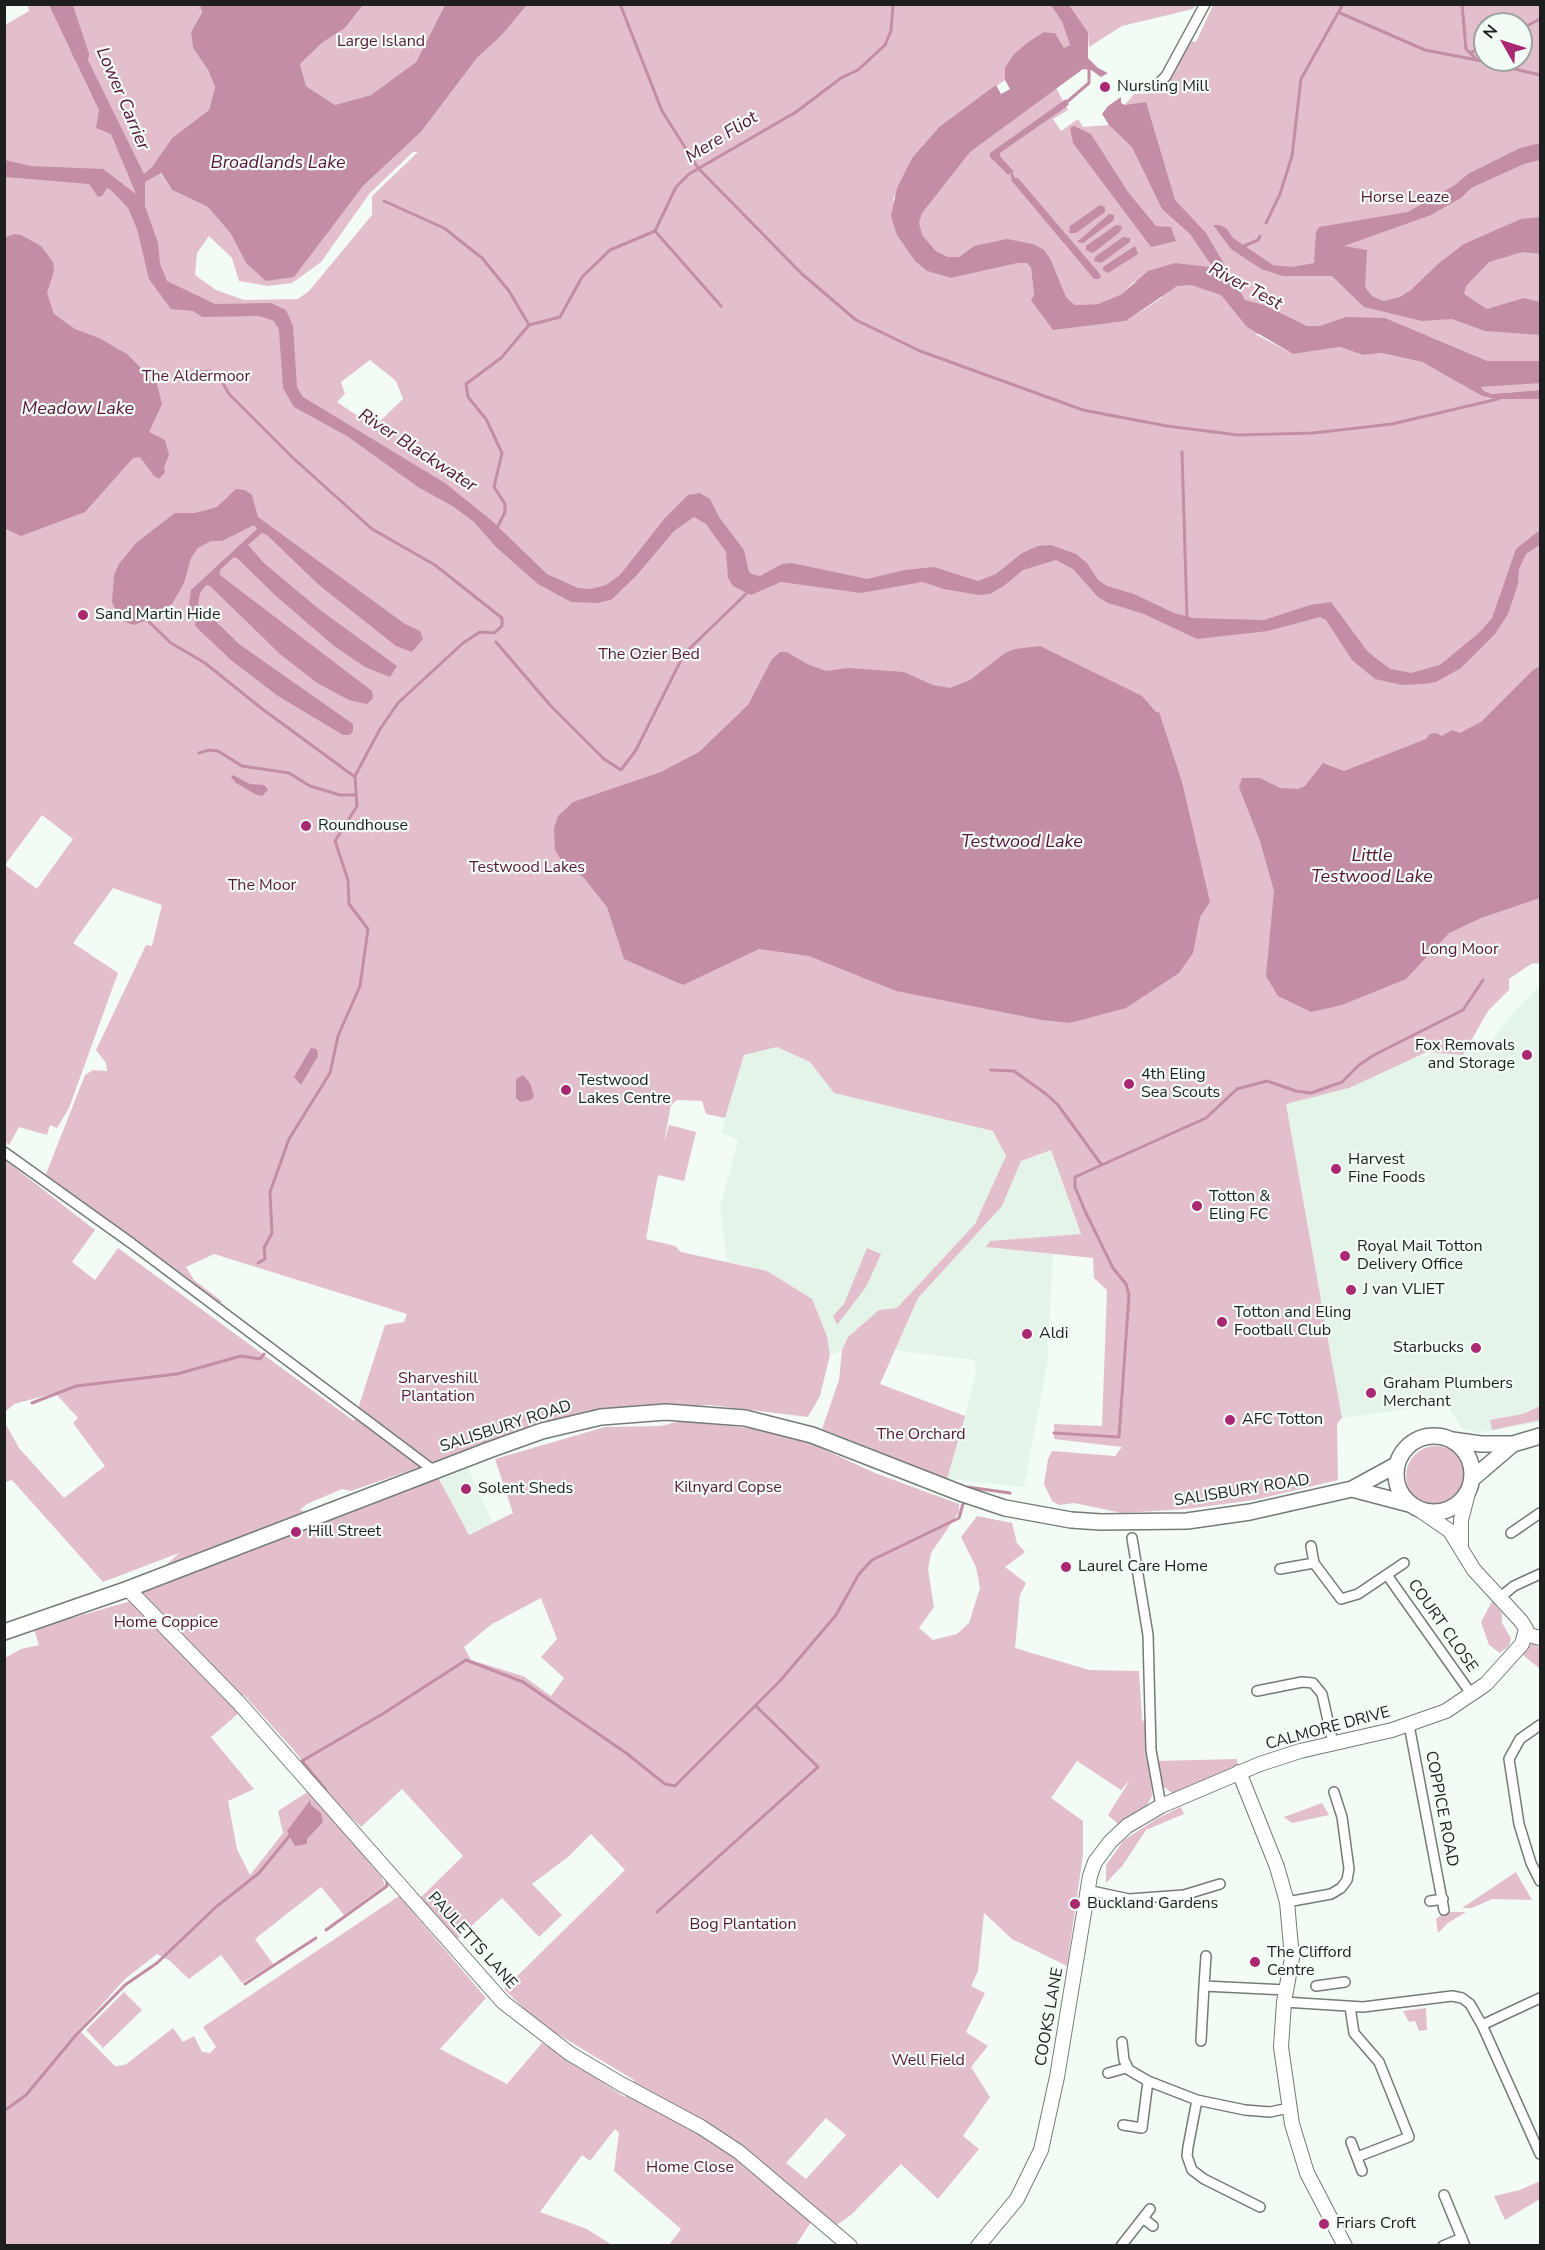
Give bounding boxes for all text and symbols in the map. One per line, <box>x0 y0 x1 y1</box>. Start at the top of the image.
north arrow <box>1473 12 1533 72</box>
text: N <box>1478 20 1503 44</box>
park label: Large Island <box>337 32 425 52</box>
water label: Lower Carrier <box>91 44 153 154</box>
place label: Nursling Mill <box>1117 77 1209 97</box>
marker: Nursling Mill <box>1098 80 1112 94</box>
water label: Mere Fliot <box>682 107 762 169</box>
water label: Broadlands Lake <box>210 153 346 175</box>
park label: Horse Leaze <box>1361 188 1449 208</box>
water label: River Test <box>1205 259 1285 315</box>
park label: The Aldermoor <box>142 367 250 387</box>
water label: Meadow Lake <box>22 399 134 421</box>
water label: River Blackwater <box>354 405 480 497</box>
place label: Sand Martin Hide <box>95 605 220 625</box>
marker: Sand Martin Hide <box>76 608 90 622</box>
park label: The Ozier Bed <box>598 645 700 665</box>
place label: Roundhouse <box>318 816 408 836</box>
marker: Roundhouse <box>299 819 313 833</box>
water label: Testwood Lake <box>961 832 1083 854</box>
water label: Little Testwood Lake <box>1311 846 1433 888</box>
park label: Testwood Lakes <box>469 858 585 878</box>
park label: The Moor <box>228 876 296 896</box>
park label: Long Moor <box>1421 940 1499 960</box>
place label: Fox Removals and Storage <box>1415 1036 1515 1074</box>
marker: Fox Removals and Storage <box>1520 1048 1534 1062</box>
place label: 4th Eling Sea Scouts <box>1141 1065 1220 1103</box>
place label: Testwood Lakes Centre <box>578 1071 671 1109</box>
marker: 4th Eling Sea Scouts <box>1122 1077 1136 1091</box>
marker: Testwood Lakes Centre <box>559 1083 573 1097</box>
place label: Harvest Fine Foods <box>1348 1150 1425 1188</box>
marker: Harvest Fine Foods <box>1329 1162 1343 1176</box>
place label: Totton & Eling FC <box>1209 1187 1270 1225</box>
marker: Totton & Eling FC <box>1190 1199 1204 1213</box>
place label: Royal Mail Totton Delivery Office <box>1357 1237 1483 1275</box>
marker: Royal Mail Totton Delivery Office <box>1338 1249 1352 1263</box>
place label: J van VLIET <box>1363 1280 1445 1300</box>
marker: J van VLIET <box>1344 1283 1358 1297</box>
place label: Totton and Eling Football Club <box>1234 1303 1351 1341</box>
marker: Totton and Eling Football Club <box>1215 1315 1229 1329</box>
place label: Aldi <box>1039 1324 1068 1344</box>
marker: Aldi <box>1020 1327 1034 1341</box>
place label: Starbucks <box>1393 1338 1464 1358</box>
marker: Starbucks <box>1469 1341 1483 1355</box>
park label: Sharveshill Plantation <box>398 1369 478 1407</box>
place label: Graham Plumbers Merchant <box>1383 1374 1513 1412</box>
marker: Graham Plumbers Merchant <box>1364 1386 1378 1400</box>
street label: SALISBURY ROAD <box>438 1397 574 1457</box>
place label: AFC Totton <box>1242 1410 1323 1430</box>
marker: AFC Totton <box>1223 1413 1237 1427</box>
park label: The Orchard <box>876 1425 966 1445</box>
street label: SALISBURY ROAD <box>1173 1471 1311 1511</box>
park label: Kilnyard Copse <box>674 1478 782 1498</box>
place label: Solent Sheds <box>478 1479 573 1499</box>
marker: Solent Sheds <box>459 1482 473 1496</box>
place label: Hill Street <box>308 1522 381 1542</box>
marker: Hill Street <box>289 1525 303 1539</box>
place label: Laurel Care Home <box>1078 1557 1208 1577</box>
marker: Laurel Care Home <box>1059 1560 1073 1574</box>
street label: COURT CLOSE <box>1403 1576 1481 1676</box>
park label: Home Coppice <box>114 1613 218 1633</box>
street label: CALMORE DRIVE <box>1264 1703 1392 1755</box>
street label: COPPICE ROAD <box>1420 1750 1462 1868</box>
street label: PAULETTS LANE <box>423 1888 521 1994</box>
place label: Buckland Gardens <box>1087 1894 1218 1914</box>
marker: Buckland Gardens <box>1068 1897 1082 1911</box>
park label: Bog Plantation <box>689 1915 797 1935</box>
place label: The Clifford Centre <box>1267 1943 1352 1981</box>
marker: The Clifford Centre <box>1248 1955 1262 1969</box>
street label: COOKS LANE <box>1032 1966 1068 2068</box>
park label: Well Field <box>891 2051 965 2071</box>
park label: Home Close <box>646 2158 734 2178</box>
place label: Friars Croft <box>1336 2214 1416 2234</box>
marker: Friars Croft <box>1317 2217 1331 2231</box>

